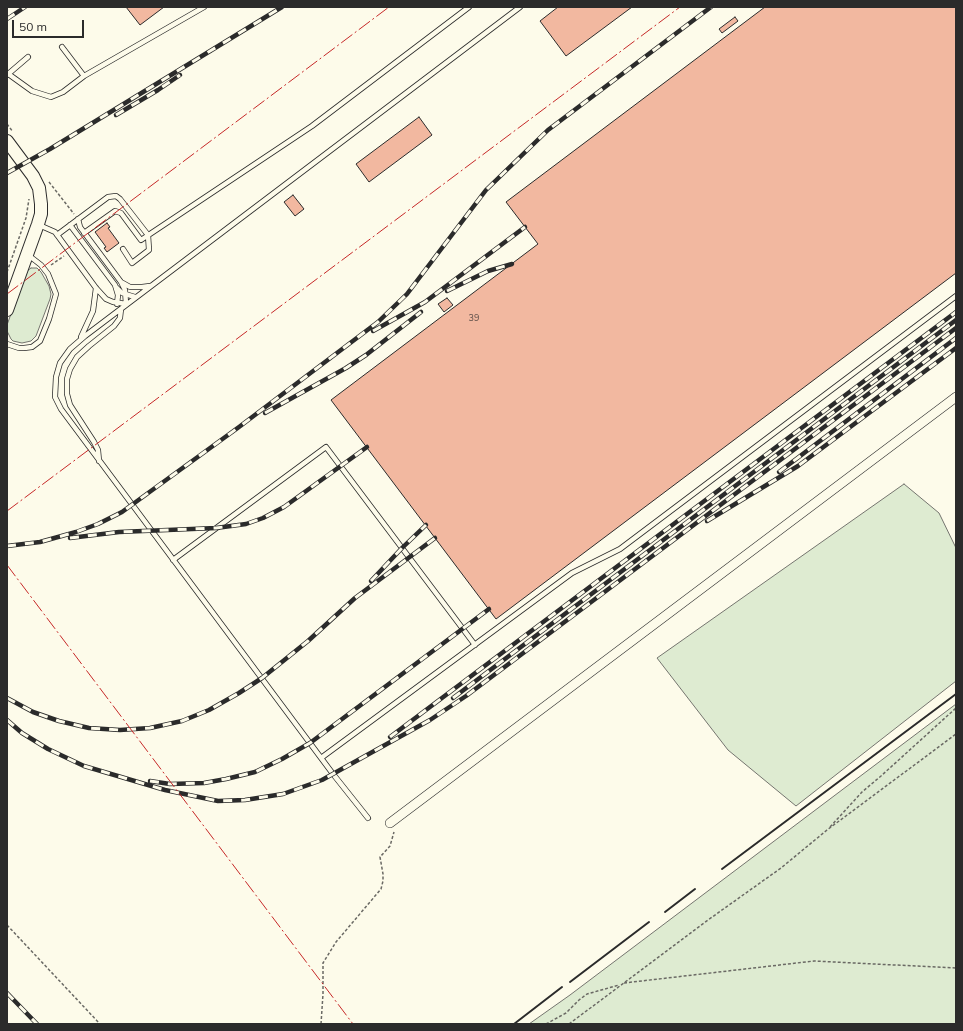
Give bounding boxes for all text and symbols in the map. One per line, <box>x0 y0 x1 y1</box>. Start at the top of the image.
scale bar <box>14 12 86 38</box>
text: 50 m <box>19 19 47 34</box>
house number: 39 <box>469 313 479 323</box>

